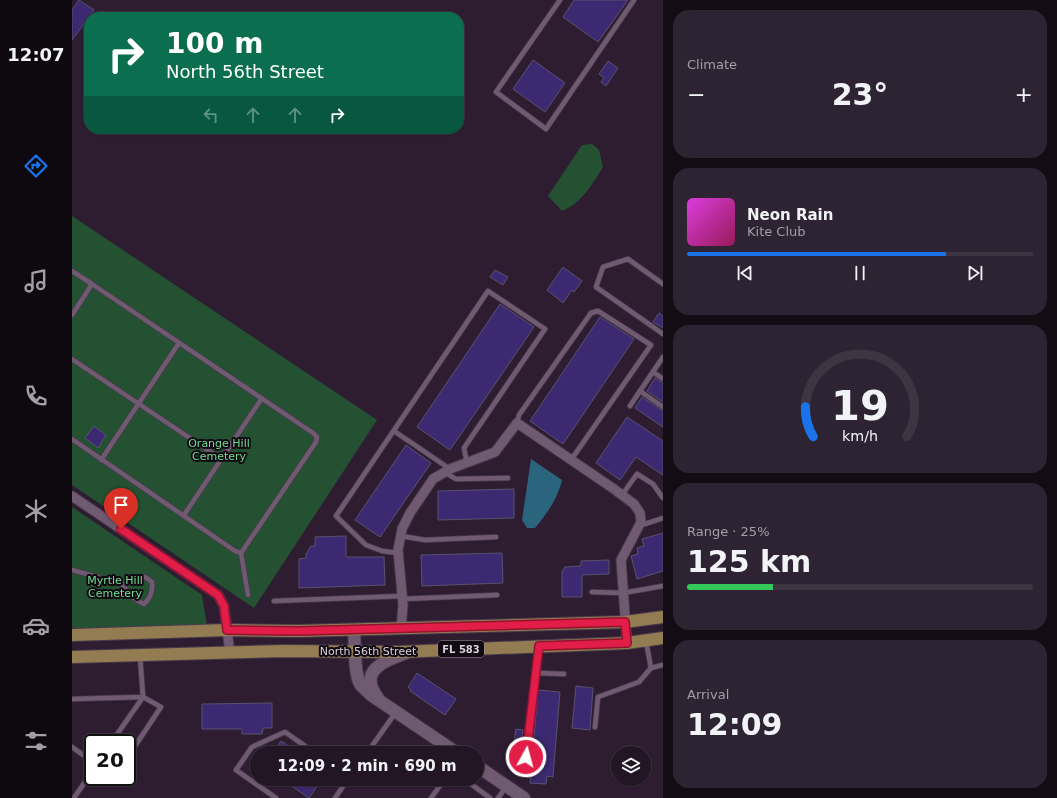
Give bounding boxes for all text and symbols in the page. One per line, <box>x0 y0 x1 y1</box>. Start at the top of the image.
text: 100 m <box>166 27 263 60</box>
icon: right <box>100 28 152 80</box>
text: 12:07 <box>7 44 65 65</box>
text: Climate <box>687 57 737 72</box>
text: North 56th Street <box>166 61 324 82</box>
text: 23° <box>832 77 888 112</box>
text: − <box>687 82 705 107</box>
text: + <box>1015 82 1033 107</box>
icon: left <box>200 104 222 126</box>
icon: ahead <box>242 104 264 126</box>
icon: ahead <box>284 104 306 126</box>
icon: right <box>326 104 348 126</box>
icon: directions <box>22 152 50 180</box>
text: Neon Rain <box>747 206 833 224</box>
text: Kite Club <box>747 224 806 239</box>
icon: previous <box>734 262 756 284</box>
icon: pause <box>849 262 871 284</box>
icon: next <box>964 262 986 284</box>
icon: music <box>22 267 50 295</box>
text: 19 <box>831 381 889 430</box>
icon: phone <box>22 382 50 410</box>
text: km/h <box>842 428 878 444</box>
park label: Orange Hill Cemetery <box>188 437 250 463</box>
pin <box>104 488 138 529</box>
icon: arrive <box>110 494 132 516</box>
icon: climate <box>22 497 50 525</box>
text: Range · 25% <box>687 524 770 539</box>
text: 125 km <box>687 544 811 579</box>
park label: Myrtle Hill Cemetery <box>87 574 143 600</box>
icon: car <box>22 612 50 640</box>
road number: FL 583 <box>438 641 484 657</box>
street label: North 56th Street <box>320 645 417 658</box>
text: Arrival <box>687 687 729 702</box>
text: 12:09 <box>687 707 783 742</box>
icon: filters <box>22 727 50 755</box>
speed limit sign: 20 <box>84 734 136 786</box>
position arrow <box>505 736 547 778</box>
map controls <box>611 746 651 786</box>
button: layers <box>611 746 651 786</box>
text: 12:09 · 2 min · 690 m <box>277 757 457 775</box>

